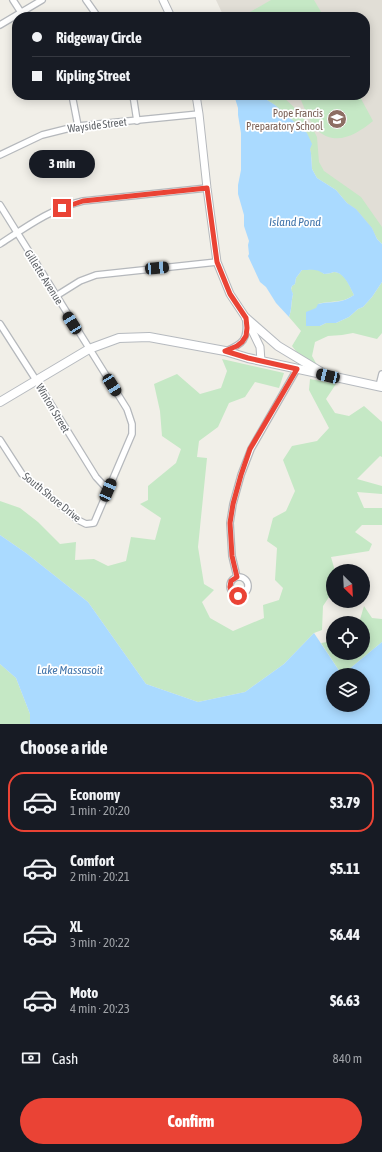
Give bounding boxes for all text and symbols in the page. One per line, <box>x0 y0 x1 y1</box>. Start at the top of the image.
text: Ridgeway Circle <box>56 29 142 46</box>
text: Kipling Street <box>56 67 130 84</box>
place label: Pope Francis Preparatory School <box>246 107 323 132</box>
school or university icon: Pope Francis Preparatory School <box>326 108 348 130</box>
street label: Wayside Street <box>67 115 127 135</box>
callout: 3 min <box>29 150 95 178</box>
text: 3 min <box>49 156 75 171</box>
route end <box>53 199 71 217</box>
water label: Island Pond <box>269 215 321 229</box>
street label: Gillette Avenue <box>22 247 66 307</box>
car <box>145 261 169 275</box>
car <box>61 310 83 336</box>
car <box>315 367 341 385</box>
car <box>101 372 123 398</box>
street label: Winton Street <box>34 381 72 435</box>
street label: South Shore Drive <box>21 470 83 524</box>
car <box>98 477 118 503</box>
north arrow <box>326 564 370 608</box>
map controls <box>326 564 370 712</box>
route start <box>229 587 247 605</box>
button: locate <box>326 616 370 660</box>
water label: Lake Massasoit <box>37 663 104 677</box>
button: layers <box>326 668 370 712</box>
text: Choose a ride <box>20 737 108 758</box>
icon: car <box>22 784 58 820</box>
text: Economy <box>70 786 120 803</box>
text: $3.79 <box>330 794 360 811</box>
text: 1 min · 20:20 <box>70 803 130 818</box>
icon: car <box>22 850 58 886</box>
text: Comfort <box>70 852 114 869</box>
text: $5.11 <box>330 860 360 877</box>
text: 2 min · 20:21 <box>70 869 130 884</box>
icon: car <box>22 916 58 952</box>
text: XL <box>70 918 83 935</box>
text: $6.44 <box>330 926 360 943</box>
text: 3 min · 20:22 <box>70 935 130 950</box>
icon: car <box>22 982 58 1018</box>
text: Moto <box>70 984 98 1001</box>
text: $6.63 <box>330 992 360 1009</box>
text: 4 min · 20:23 <box>70 1001 130 1016</box>
icon: cash <box>20 1047 42 1069</box>
text: Cash <box>52 1050 78 1067</box>
text: 840 m <box>333 1051 362 1066</box>
button: Confirm <box>20 1098 362 1144</box>

